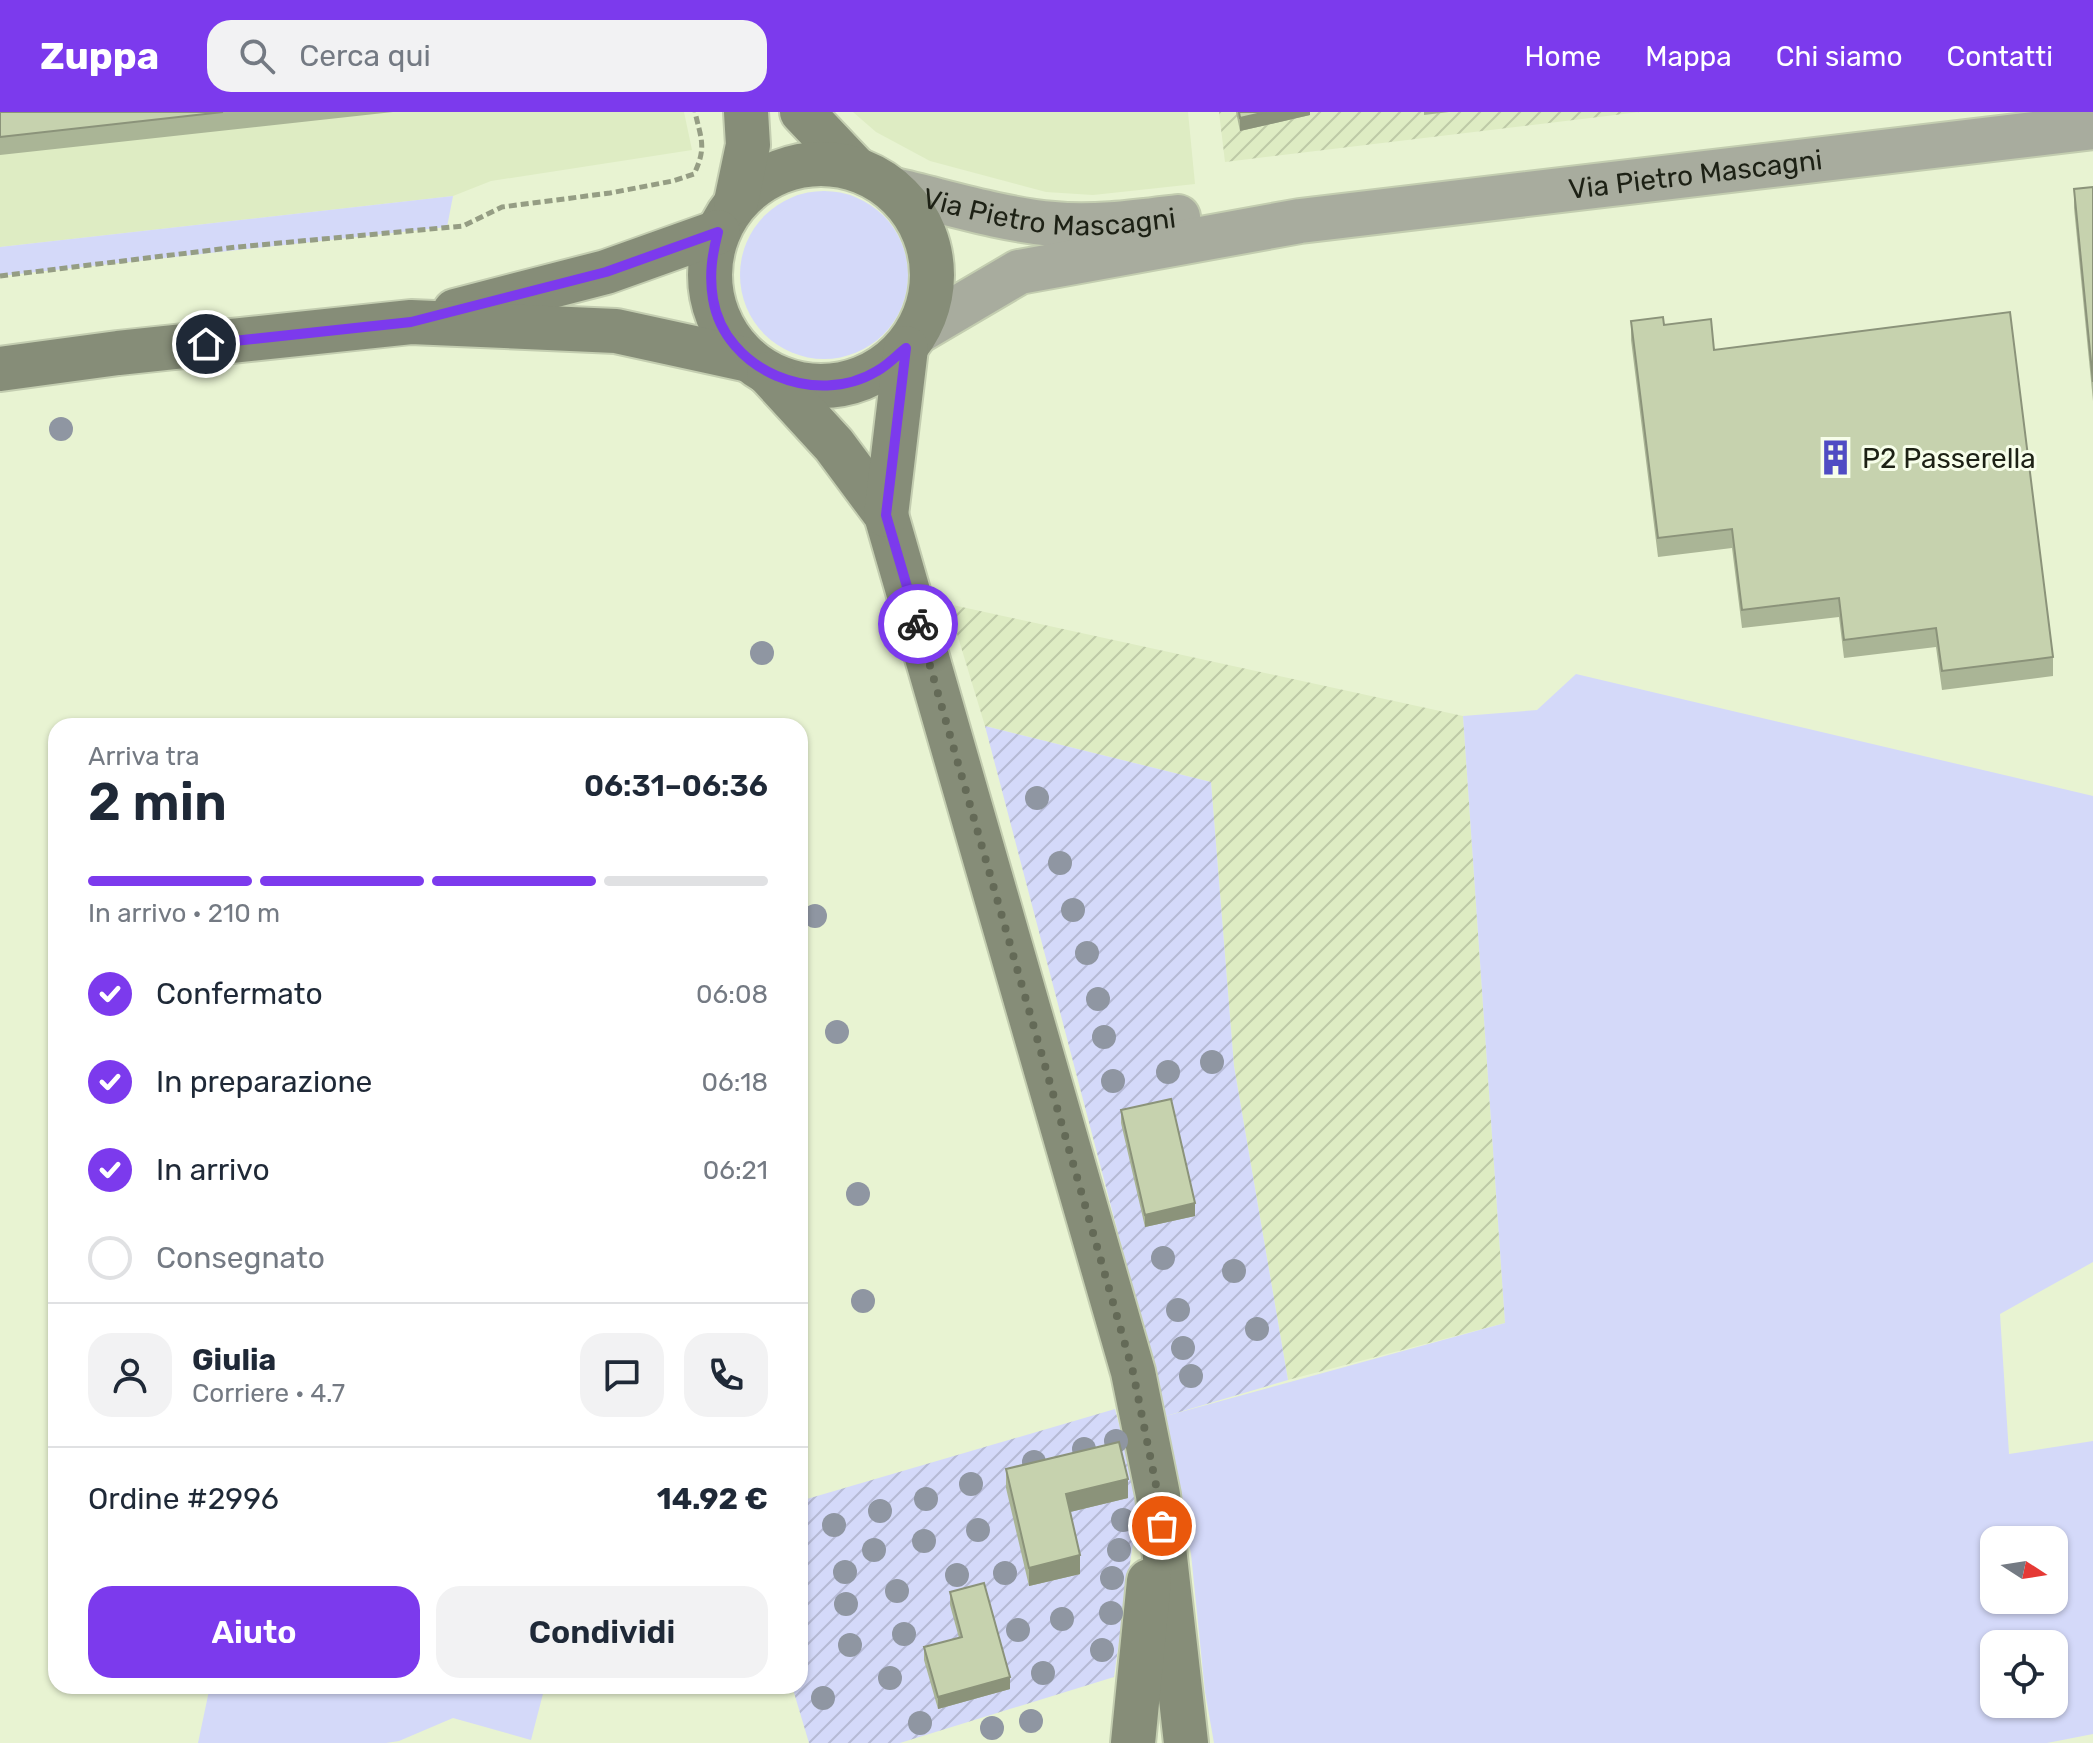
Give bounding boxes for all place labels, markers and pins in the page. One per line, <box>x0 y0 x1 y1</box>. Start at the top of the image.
pin <box>172 310 240 378</box>
building icon: P2 Passerella <box>1817 439 1855 477</box>
place label: P2 Passerella <box>1862 442 2036 475</box>
pin <box>1128 1492 1196 1560</box>

